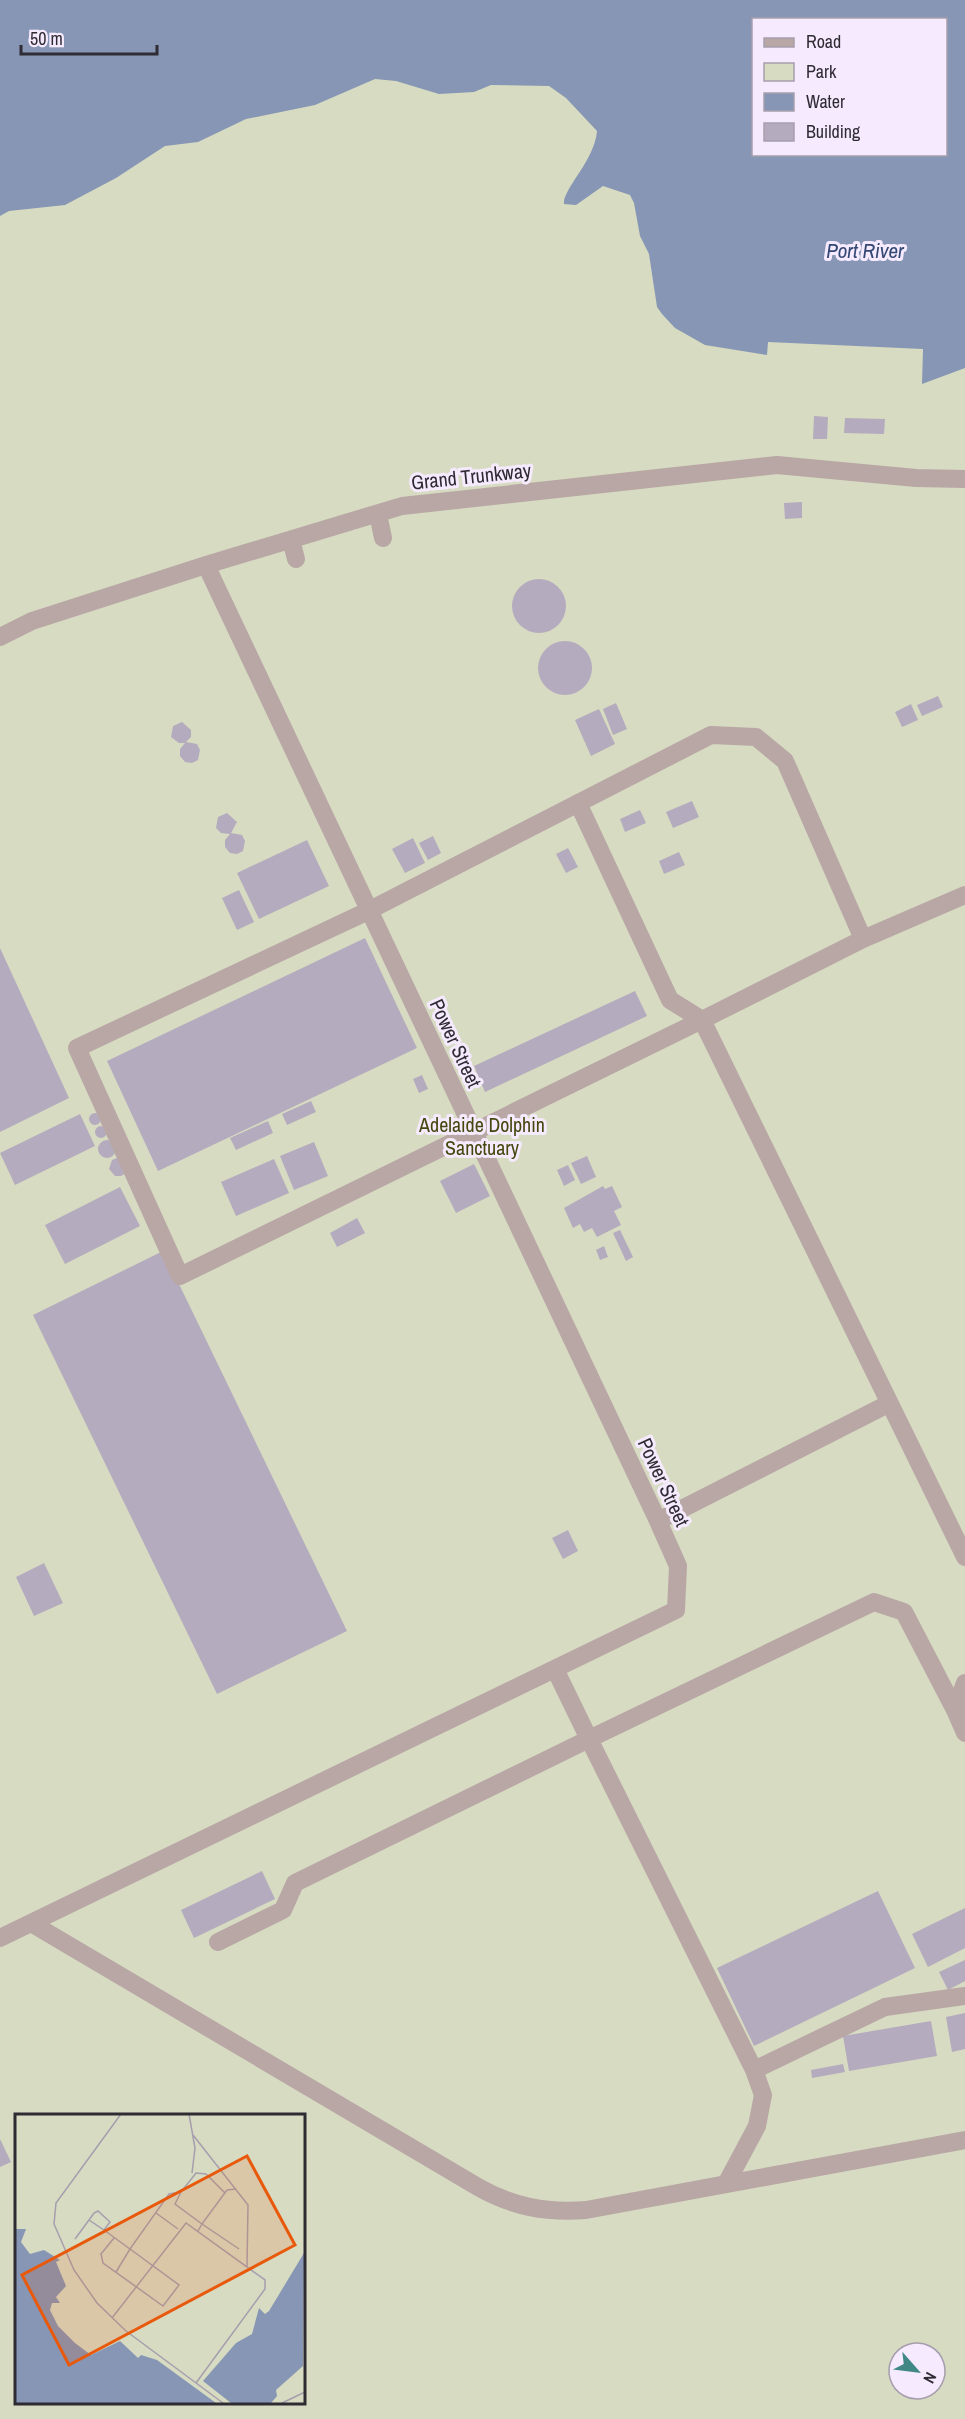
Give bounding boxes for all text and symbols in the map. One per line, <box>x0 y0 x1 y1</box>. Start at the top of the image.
scale bar <box>21 18 158 56</box>
legend <box>752 18 947 156</box>
text: 50 m <box>30 26 63 51</box>
text: Road <box>806 29 841 54</box>
text: Park <box>806 59 837 84</box>
text: Water <box>806 89 845 114</box>
text: Building <box>806 119 861 144</box>
water label: Port River <box>826 236 905 265</box>
street label: Grand Trunkway <box>410 456 533 496</box>
street label: Power Street <box>424 994 488 1092</box>
park label: Adelaide Dolphin Sanctuary <box>418 1111 545 1161</box>
street label: Power Street <box>632 1433 696 1531</box>
inset map <box>15 2114 304 2404</box>
north arrow <box>887 2341 947 2401</box>
text: N <box>918 2369 942 2387</box>

